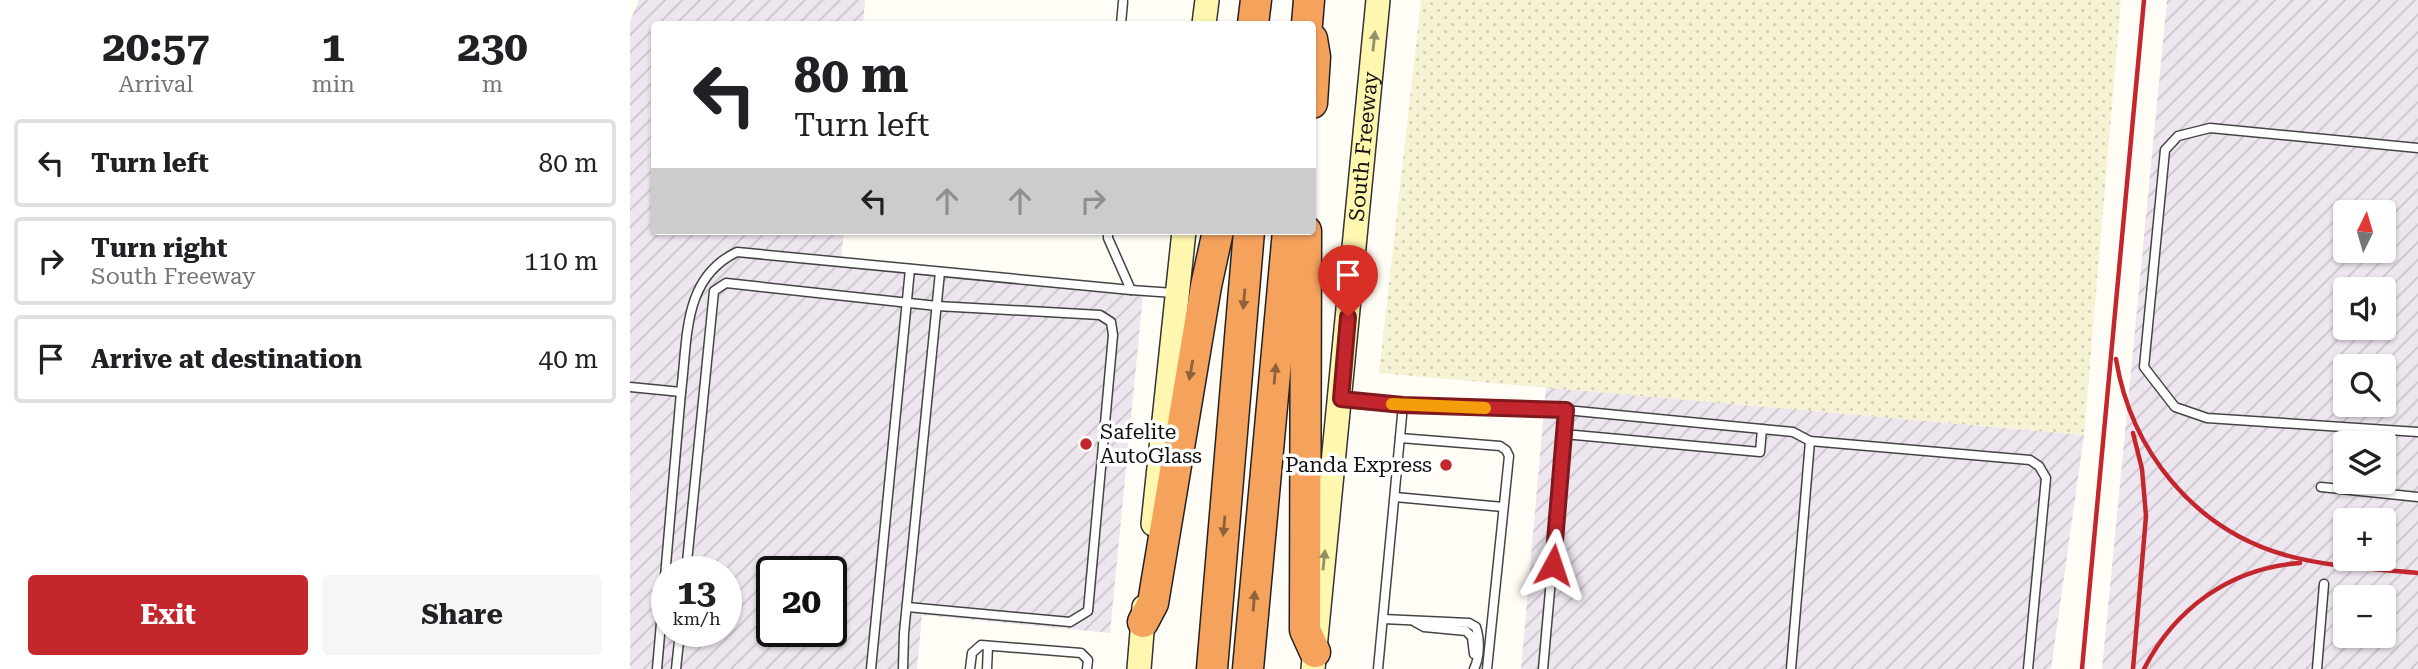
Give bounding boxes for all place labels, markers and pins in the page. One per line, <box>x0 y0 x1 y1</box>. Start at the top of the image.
pin <box>1318 245 1378 317</box>
place label: Safelite AutoGlass <box>1100 420 1202 468</box>
marker: Safelite AutoGlass <box>1078 436 1094 452</box>
place label: Panda Express <box>1285 453 1432 477</box>
marker: Panda Express <box>1438 457 1454 473</box>

